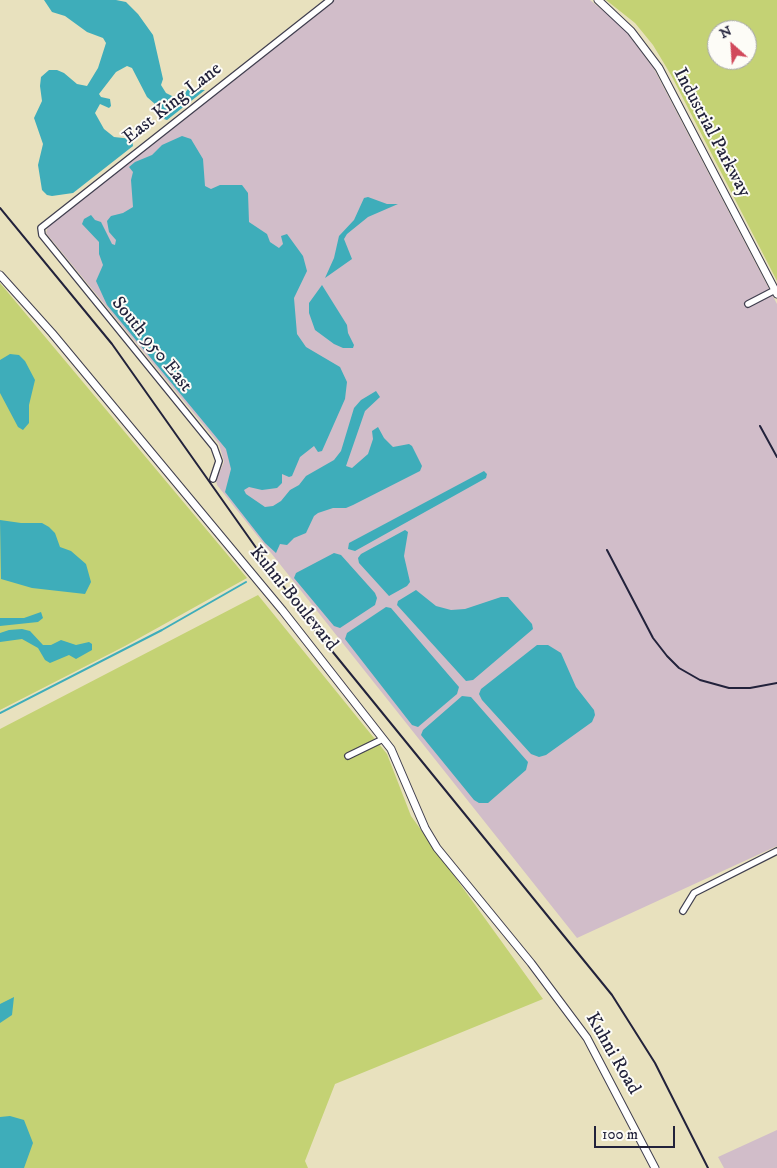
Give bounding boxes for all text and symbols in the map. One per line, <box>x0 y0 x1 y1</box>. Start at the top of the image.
north arrow <box>707 20 757 70</box>
text: N <box>717 22 735 43</box>
street label: East King Lane <box>119 58 227 150</box>
street label: Industrial Parkway <box>667 64 755 202</box>
street label: South 950 East <box>106 293 196 397</box>
street label: Kuhni Boulevard <box>244 542 342 656</box>
street label: Kuhni Road <box>579 1009 645 1099</box>
scale bar <box>597 1116 678 1148</box>
text: 100 m <box>602 1125 638 1144</box>

